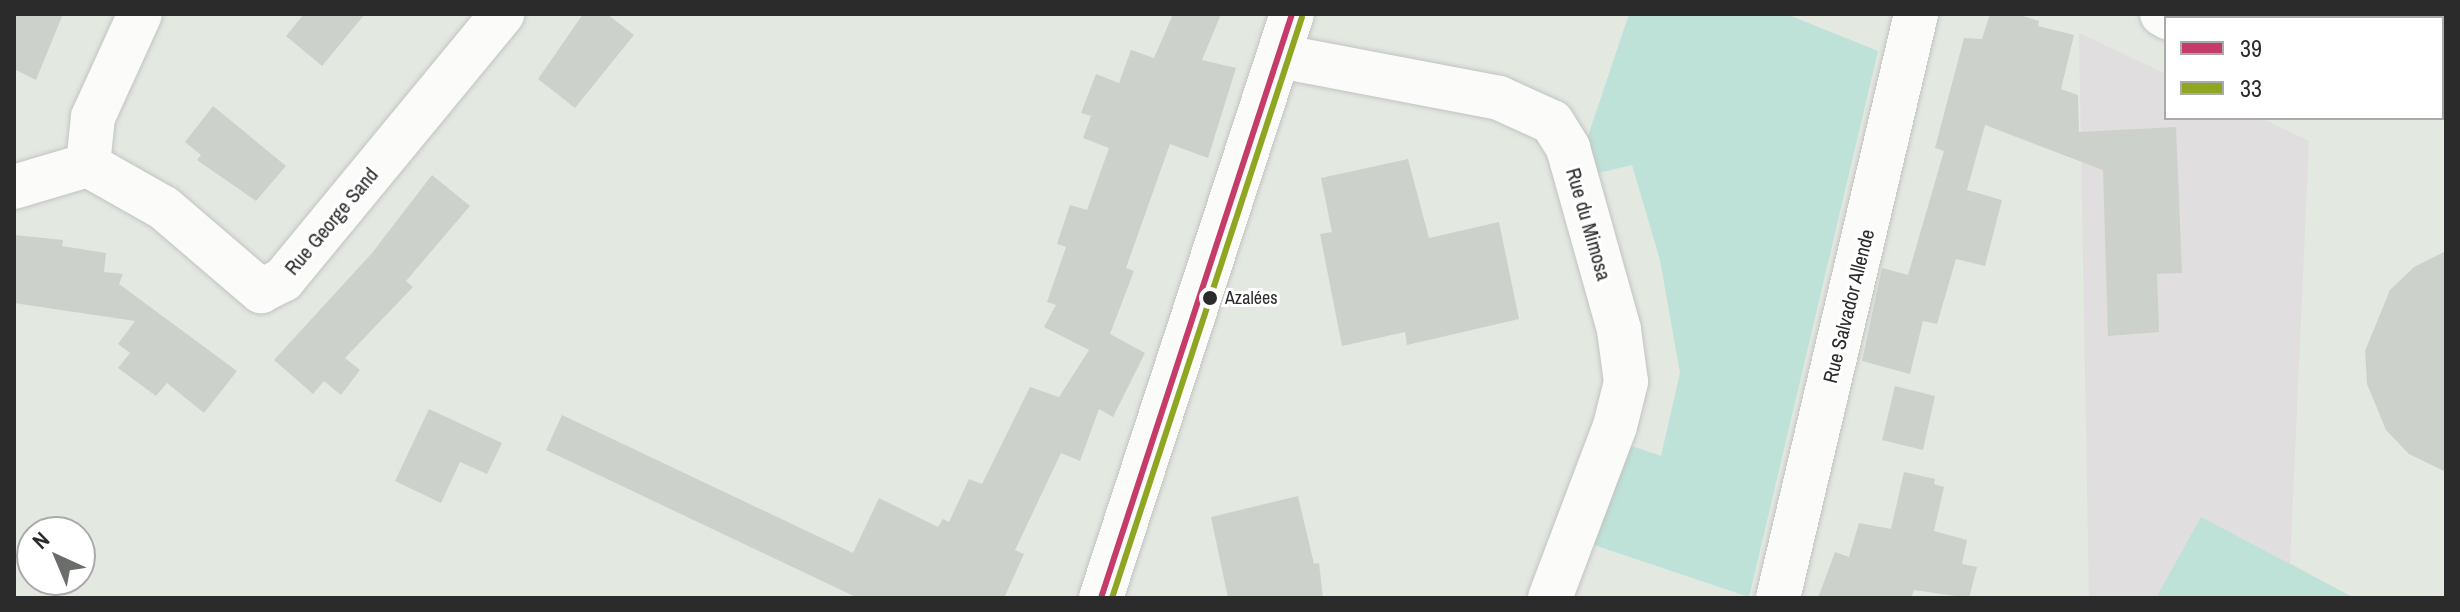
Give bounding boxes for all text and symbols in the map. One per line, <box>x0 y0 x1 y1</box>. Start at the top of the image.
legend <box>2164 16 2444 120</box>
text: 39 <box>2240 32 2262 64</box>
text: 33 <box>2240 72 2262 104</box>
street label: Rue George Sand <box>279 163 383 279</box>
street label: Rue du Mimosa <box>1562 165 1616 283</box>
street label: Rue Salvador Allende <box>1817 226 1879 386</box>
place label: Azalées <box>1225 287 1278 309</box>
marker: Azalées <box>1202 290 1218 306</box>
north arrow <box>16 516 96 596</box>
text: N <box>26 525 56 555</box>

